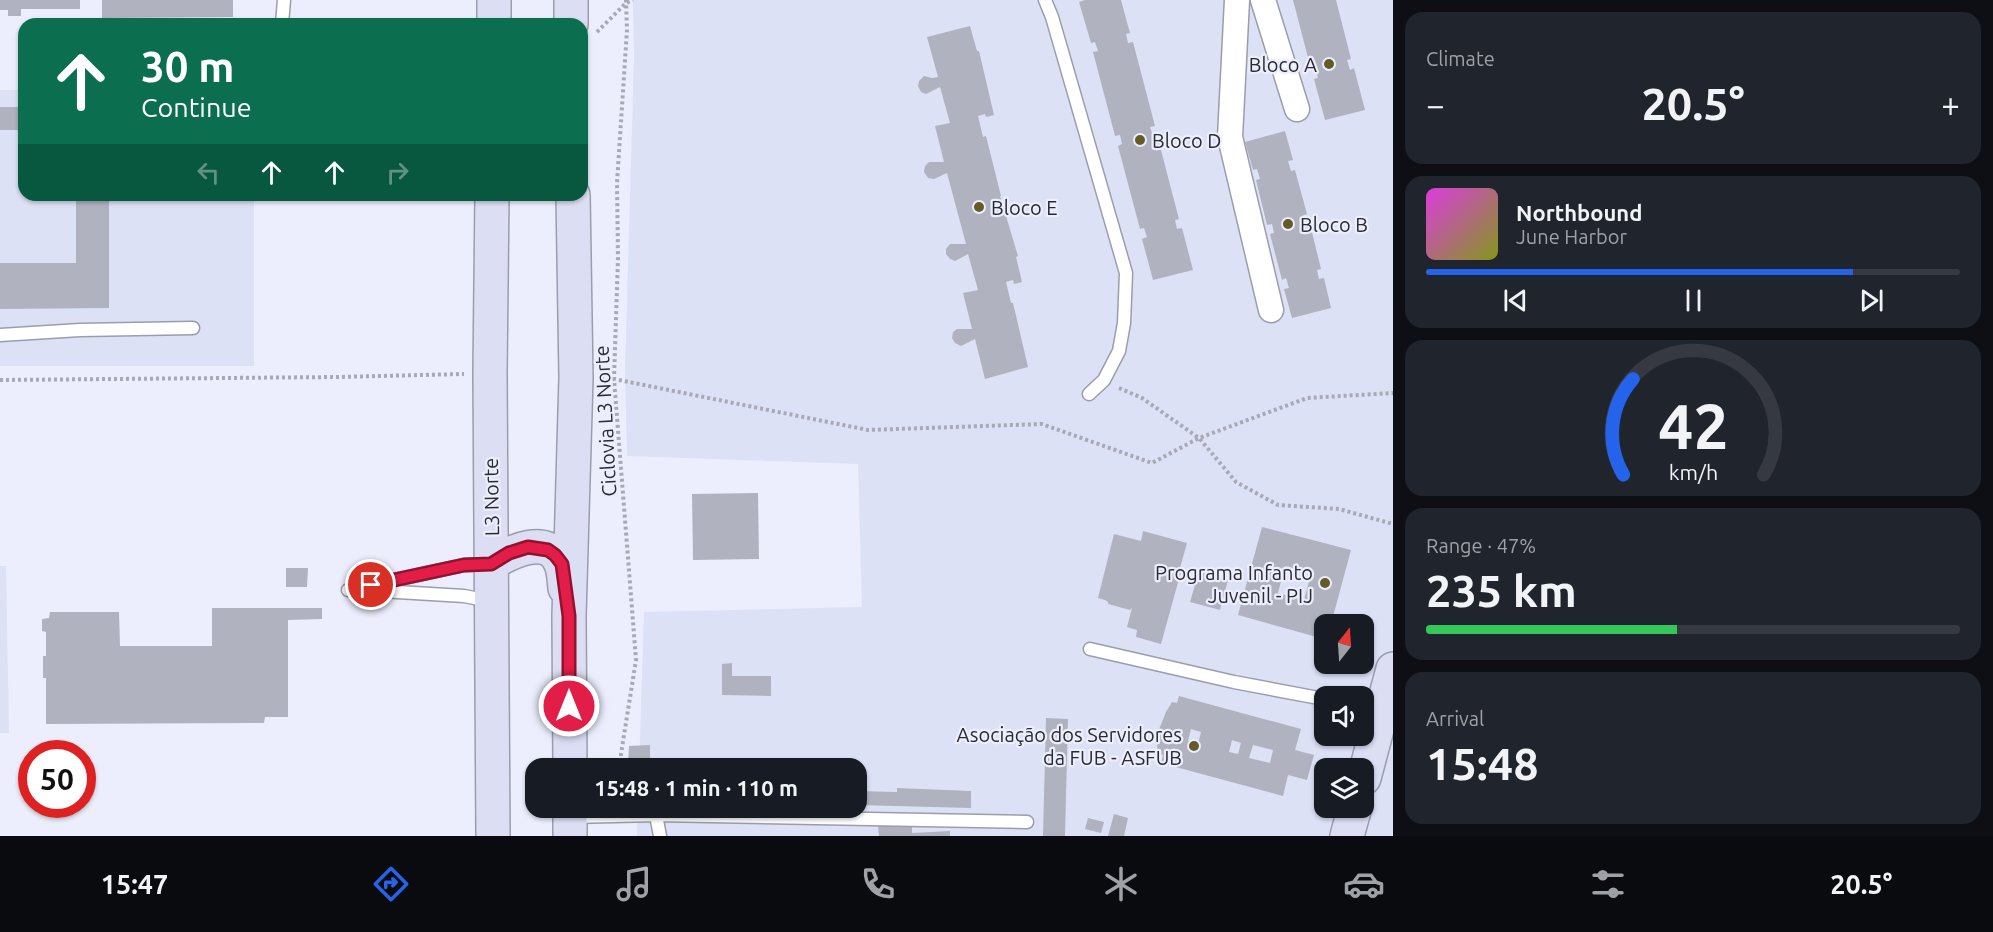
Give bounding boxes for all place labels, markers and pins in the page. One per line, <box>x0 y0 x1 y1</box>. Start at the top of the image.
place label: Bloco A <box>1249 53 1317 76</box>
marker: Bloco A <box>1322 57 1336 71</box>
place label: Bloco D <box>1152 129 1221 152</box>
marker: Bloco D <box>1133 133 1147 147</box>
place label: Bloco E <box>991 196 1057 219</box>
marker: Bloco E <box>972 200 986 214</box>
place label: Bloco B <box>1300 213 1368 236</box>
marker: Bloco B <box>1281 217 1295 231</box>
pin <box>345 559 396 610</box>
place label: Programa Infanto Juvenil - PIJ <box>1155 561 1313 607</box>
marker: Programa Infanto Juvenil - PIJ <box>1318 576 1332 590</box>
place label: Asociação dos Servidores da FUB - ASFUB <box>957 723 1182 769</box>
marker: Asociação dos Servidores da FUB - ASFUB <box>1187 739 1201 753</box>

